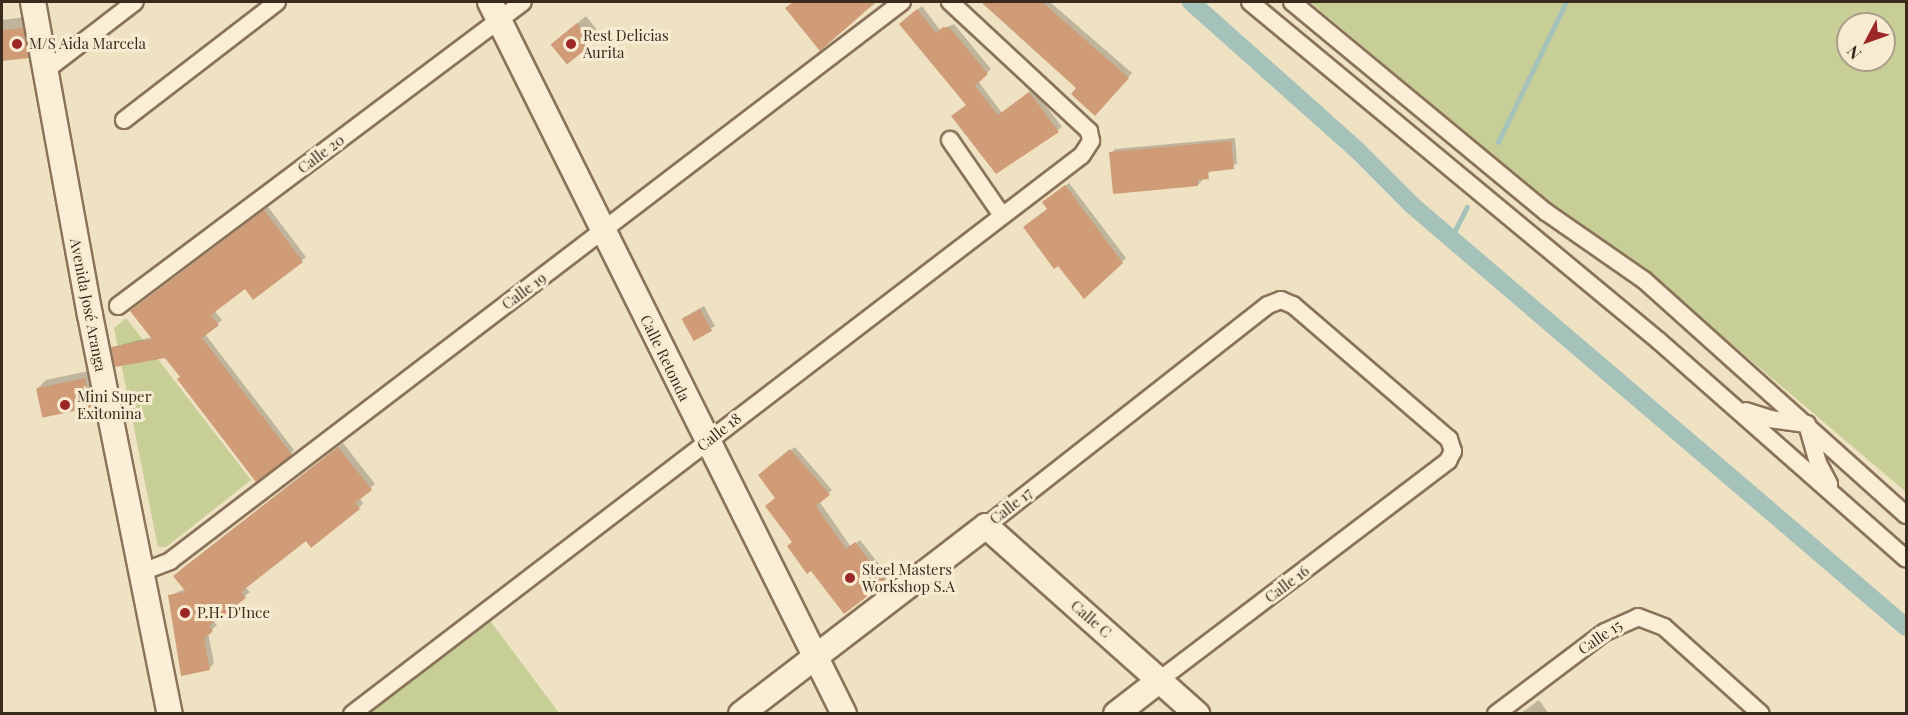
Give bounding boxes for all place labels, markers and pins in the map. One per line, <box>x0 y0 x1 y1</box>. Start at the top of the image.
place label: Rest Delicias Aurita <box>583 26 669 61</box>
place label: M/S Aida Marcela <box>29 35 147 53</box>
marker: M/S Aida Marcela <box>10 37 24 51</box>
marker: Rest Delicias Aurita <box>564 37 578 51</box>
place label: Mini Super Exitonina <box>77 387 151 422</box>
marker: Mini Super Exitonina <box>58 398 72 412</box>
place label: Steel Masters Workshop S.A <box>862 560 955 595</box>
marker: Steel Masters Workshop S.A <box>843 571 857 585</box>
place label: P.H. D'Ince <box>197 604 270 622</box>
marker: P.H. D'Ince <box>178 606 192 620</box>

